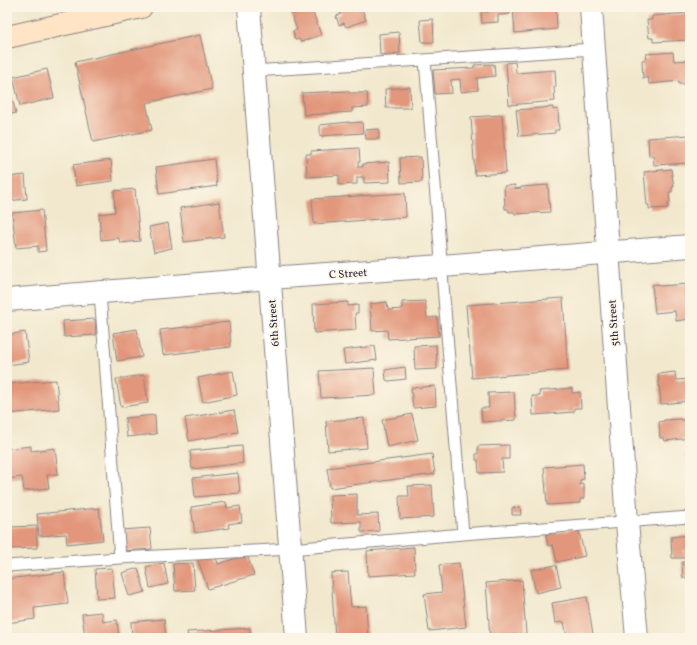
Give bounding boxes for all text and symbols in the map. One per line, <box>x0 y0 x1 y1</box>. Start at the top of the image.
street label: C Street <box>329 266 368 283</box>
street label: 6th Street <box>265 299 284 347</box>
street label: 5th Street <box>605 299 624 347</box>

